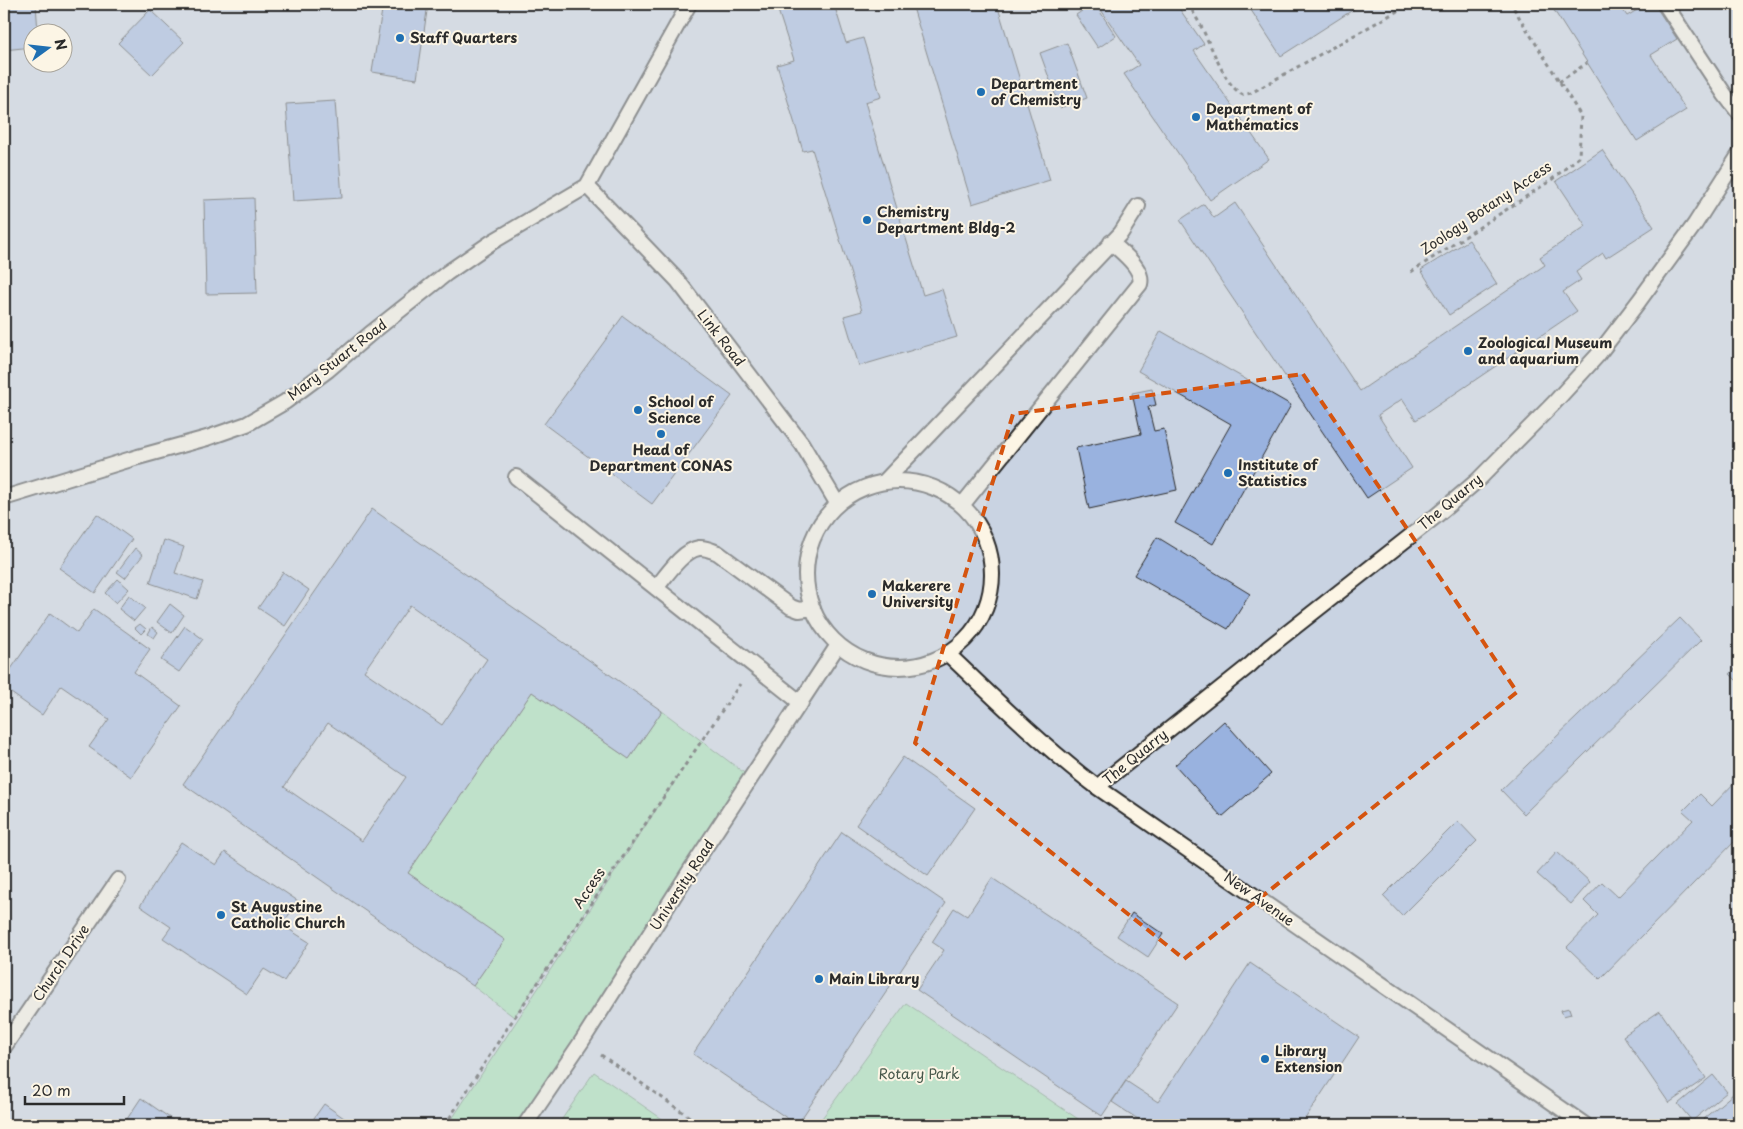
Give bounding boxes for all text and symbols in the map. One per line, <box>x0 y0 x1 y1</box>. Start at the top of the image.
north arrow <box>22 22 72 72</box>
place label: Staff Quarters <box>410 27 517 48</box>
marker: Staff Quarters <box>394 32 406 44</box>
text: N <box>49 36 73 53</box>
place label: Department of Chemistry <box>991 73 1081 110</box>
marker: Department of Chemistry <box>975 86 987 98</box>
place label: Department of Mathématics <box>1206 98 1313 135</box>
marker: Department of Mathématics <box>1190 111 1202 123</box>
street label: Zoology Botany Access <box>1416 156 1555 259</box>
place label: Chemistry Department Bldg-2 <box>877 201 1016 238</box>
marker: Chemistry Department Bldg-2 <box>861 214 873 226</box>
street label: Link Road <box>692 305 750 371</box>
street label: Mary Stuart Road <box>283 314 391 405</box>
place label: Zoological Museum and aquarium <box>1478 332 1612 369</box>
marker: Zoological Museum and aquarium <box>1462 345 1474 357</box>
place label: School of Science <box>648 391 715 428</box>
marker: School of Science <box>632 404 644 416</box>
marker: Head of Department CONAS <box>655 428 667 440</box>
place label: Head of Department CONAS <box>590 439 733 476</box>
place label: Institute of Statistics <box>1238 454 1319 491</box>
marker: Institute of Statistics <box>1222 467 1234 479</box>
street label: The Quarry <box>1413 468 1486 535</box>
place label: Makerere University <box>882 575 953 612</box>
marker: Makerere University <box>866 588 878 600</box>
street label: The Quarry <box>1098 724 1172 789</box>
street label: University Road <box>644 835 719 934</box>
street label: Access <box>567 863 610 912</box>
street label: New Avenue <box>1220 866 1299 931</box>
place label: St Augustine Catholic Church <box>231 896 345 933</box>
marker: St Augustine Catholic Church <box>215 909 227 921</box>
street label: Church Drive <box>27 920 94 1005</box>
place label: Main Library <box>829 968 919 989</box>
marker: Main Library <box>813 973 825 985</box>
place label: Library Extension <box>1275 1040 1342 1077</box>
marker: Library Extension <box>1259 1053 1271 1065</box>
park label: Rotary Park <box>878 1063 960 1084</box>
scale bar <box>25 1074 124 1106</box>
text: 20 m <box>32 1078 71 1101</box>

